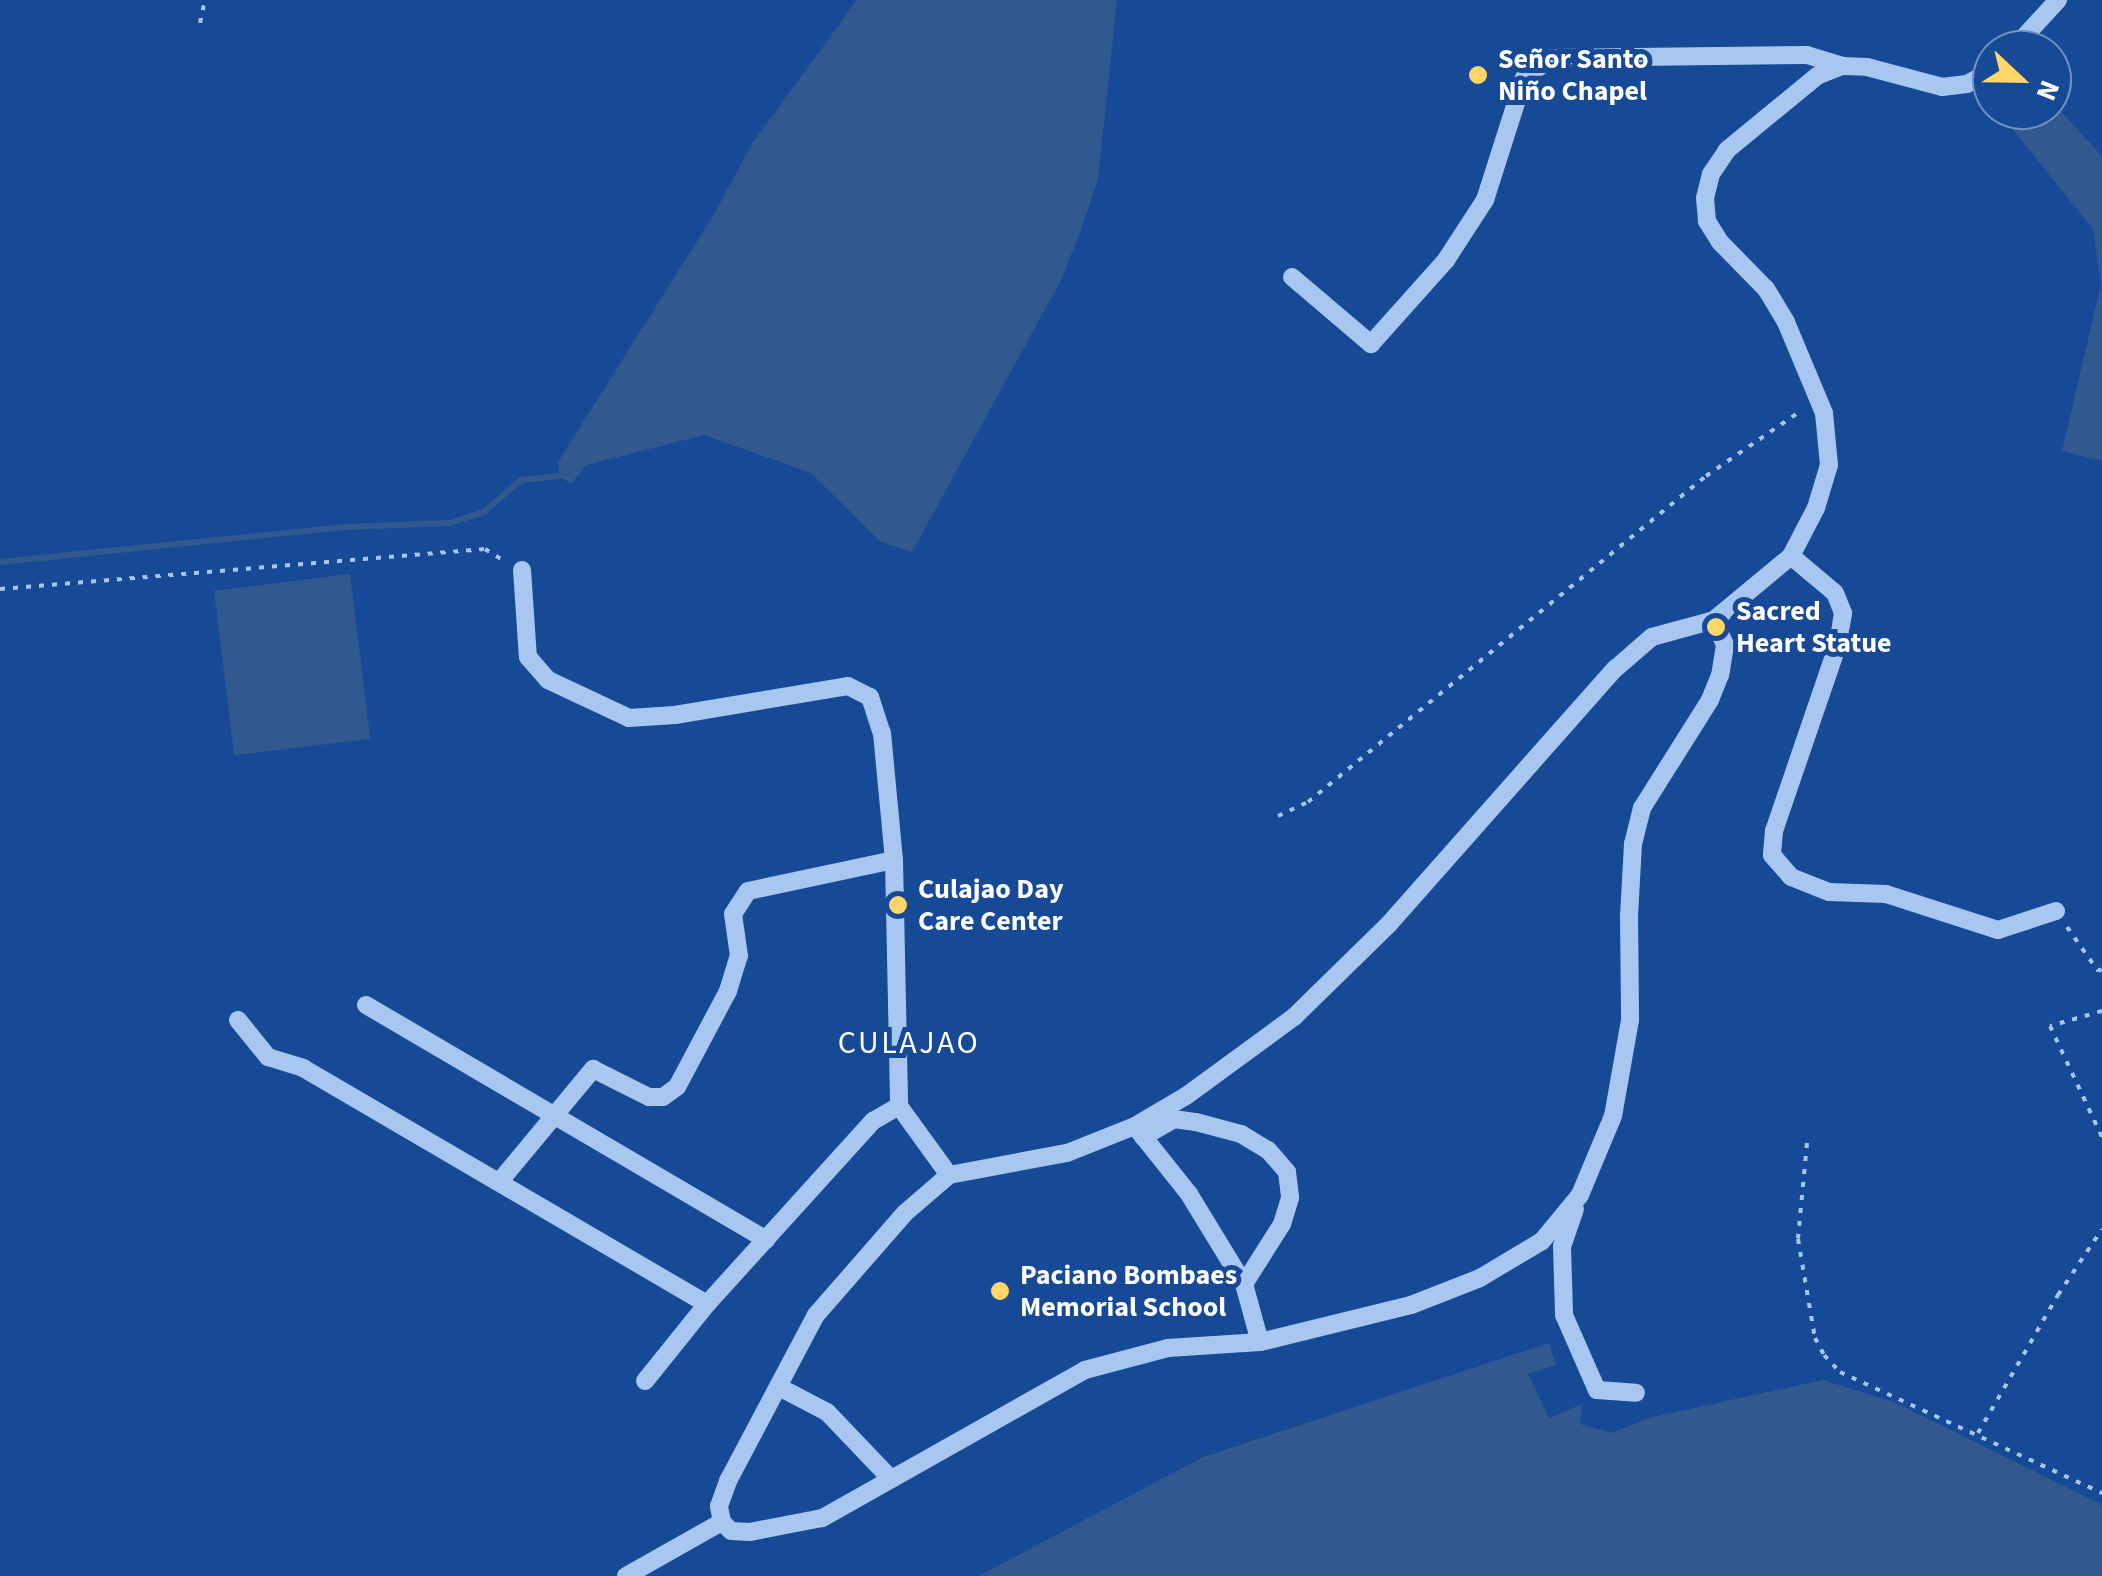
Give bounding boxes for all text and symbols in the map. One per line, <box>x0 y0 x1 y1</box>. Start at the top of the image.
north arrow <box>1972 30 2072 130</box>
place label: Señor Santo Niño Chapel <box>1498 42 1648 108</box>
marker: Señor Santo Niño Chapel <box>1467 64 1489 86</box>
text: N <box>2026 74 2070 107</box>
place label: Sacred Heart Statue <box>1736 594 1892 660</box>
marker: Sacred Heart Statue <box>1705 616 1727 638</box>
place label: Culajao Day Care Center <box>918 872 1063 938</box>
marker: Culajao Day Care Center <box>887 894 909 916</box>
district label: CULAJAO <box>838 1024 980 1062</box>
place label: Paciano Bombaes Memorial School <box>1020 1258 1237 1324</box>
marker: Paciano Bombaes Memorial School <box>989 1280 1011 1302</box>

